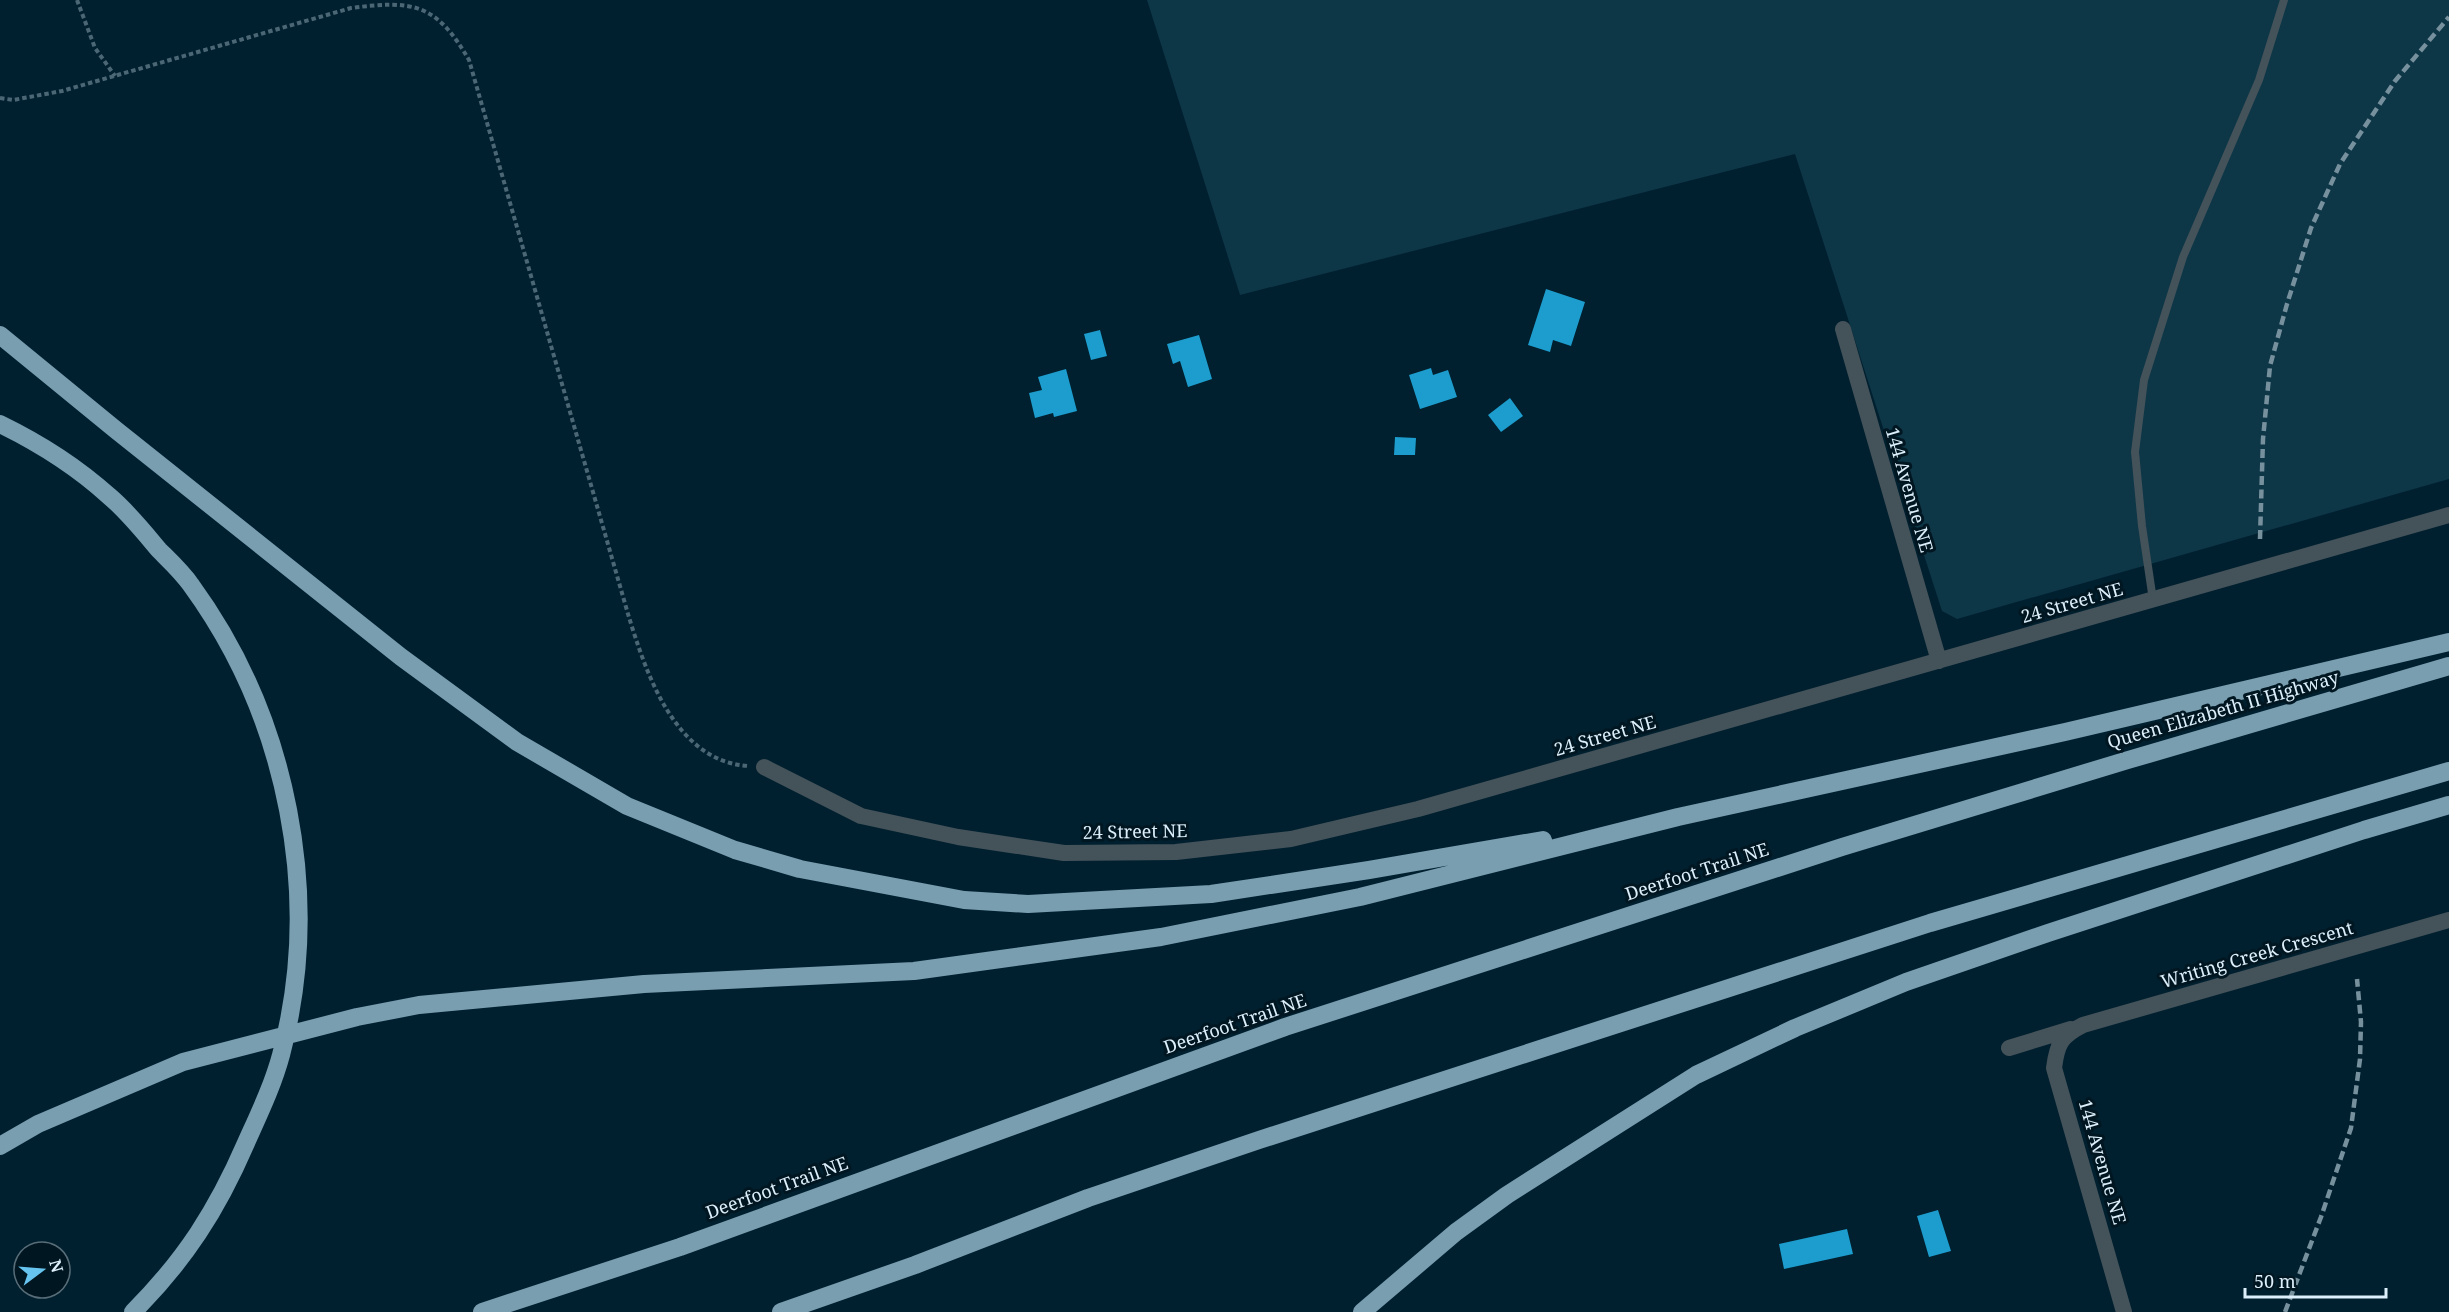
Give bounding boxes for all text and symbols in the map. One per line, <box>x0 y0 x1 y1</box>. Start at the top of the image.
street label: 144 Avenue NE <box>1881 424 1939 555</box>
street label: 24 Street NE <box>2018 576 2125 628</box>
street label: Queen Elizabeth II Highway <box>2104 664 2342 754</box>
street label: 24 Street NE <box>1551 709 1658 761</box>
street label: 24 Street NE <box>1082 818 1188 844</box>
street label: Deerfoot Trail NE <box>1622 837 1771 906</box>
street label: Writing Creek Crescent <box>2158 915 2356 993</box>
street label: Deerfoot Trail NE <box>1160 987 1309 1059</box>
street label: 144 Avenue NE <box>2074 1096 2132 1227</box>
street label: Deerfoot Trail NE <box>702 1150 851 1224</box>
north arrow <box>12 1240 72 1300</box>
text: N <box>44 1257 69 1275</box>
scale bar <box>2245 1261 2386 1299</box>
text: 50 m <box>2254 1269 2296 1293</box>

